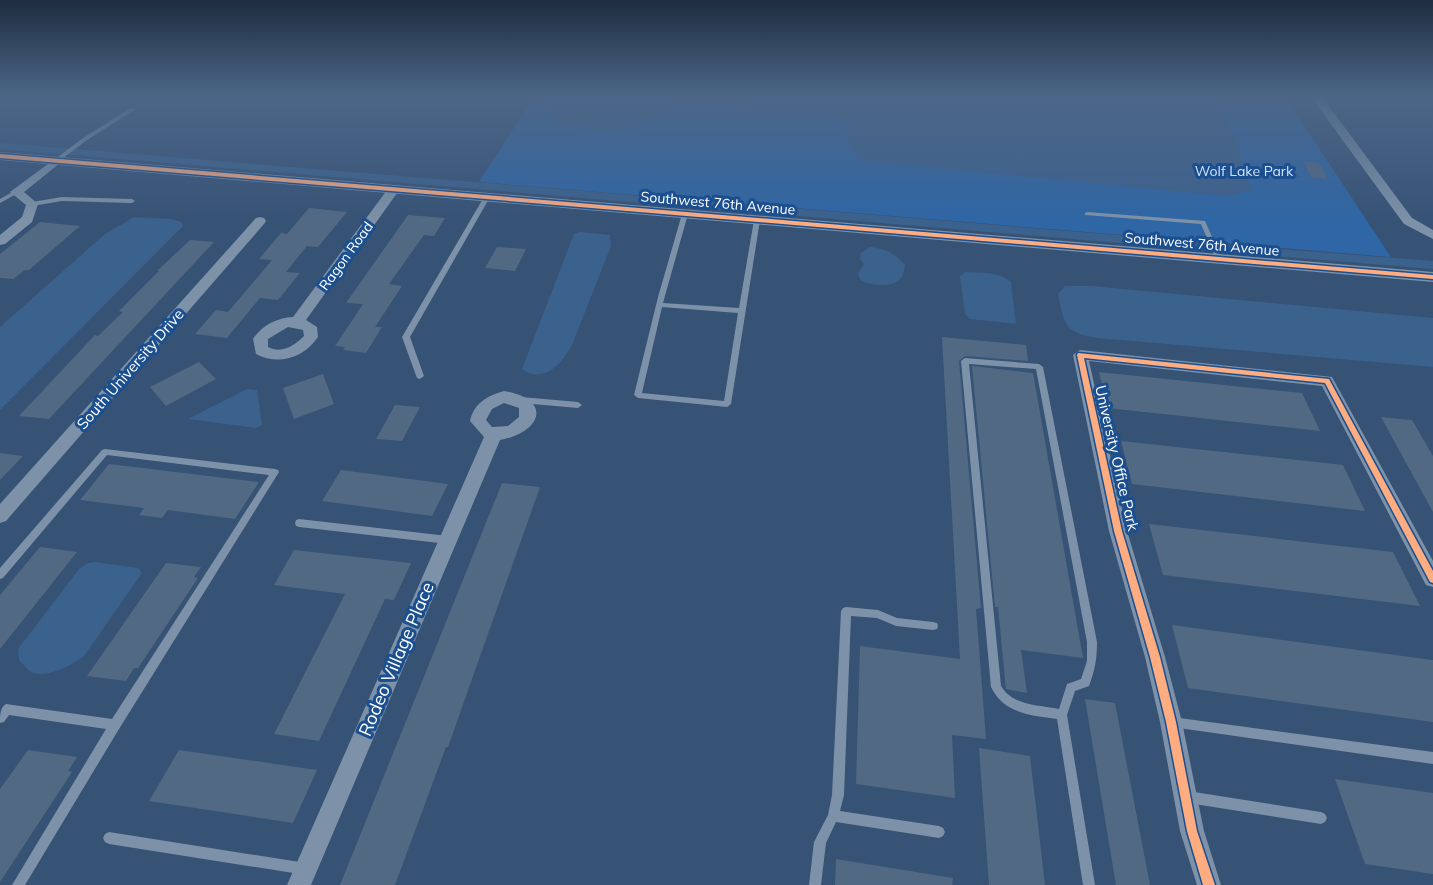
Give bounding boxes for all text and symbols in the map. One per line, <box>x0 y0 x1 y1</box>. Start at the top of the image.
park label: Wolf Lake Park <box>1195 162 1294 180</box>
street label: Southwest 76th Avenue <box>640 187 796 219</box>
street label: Ragon Road <box>315 218 377 294</box>
street label: Southwest 76th Avenue <box>1124 228 1280 260</box>
street label: South University Drive <box>72 305 188 433</box>
street label: University Office Park <box>1091 383 1143 533</box>
street label: Rodeo Village Place <box>353 579 439 739</box>

